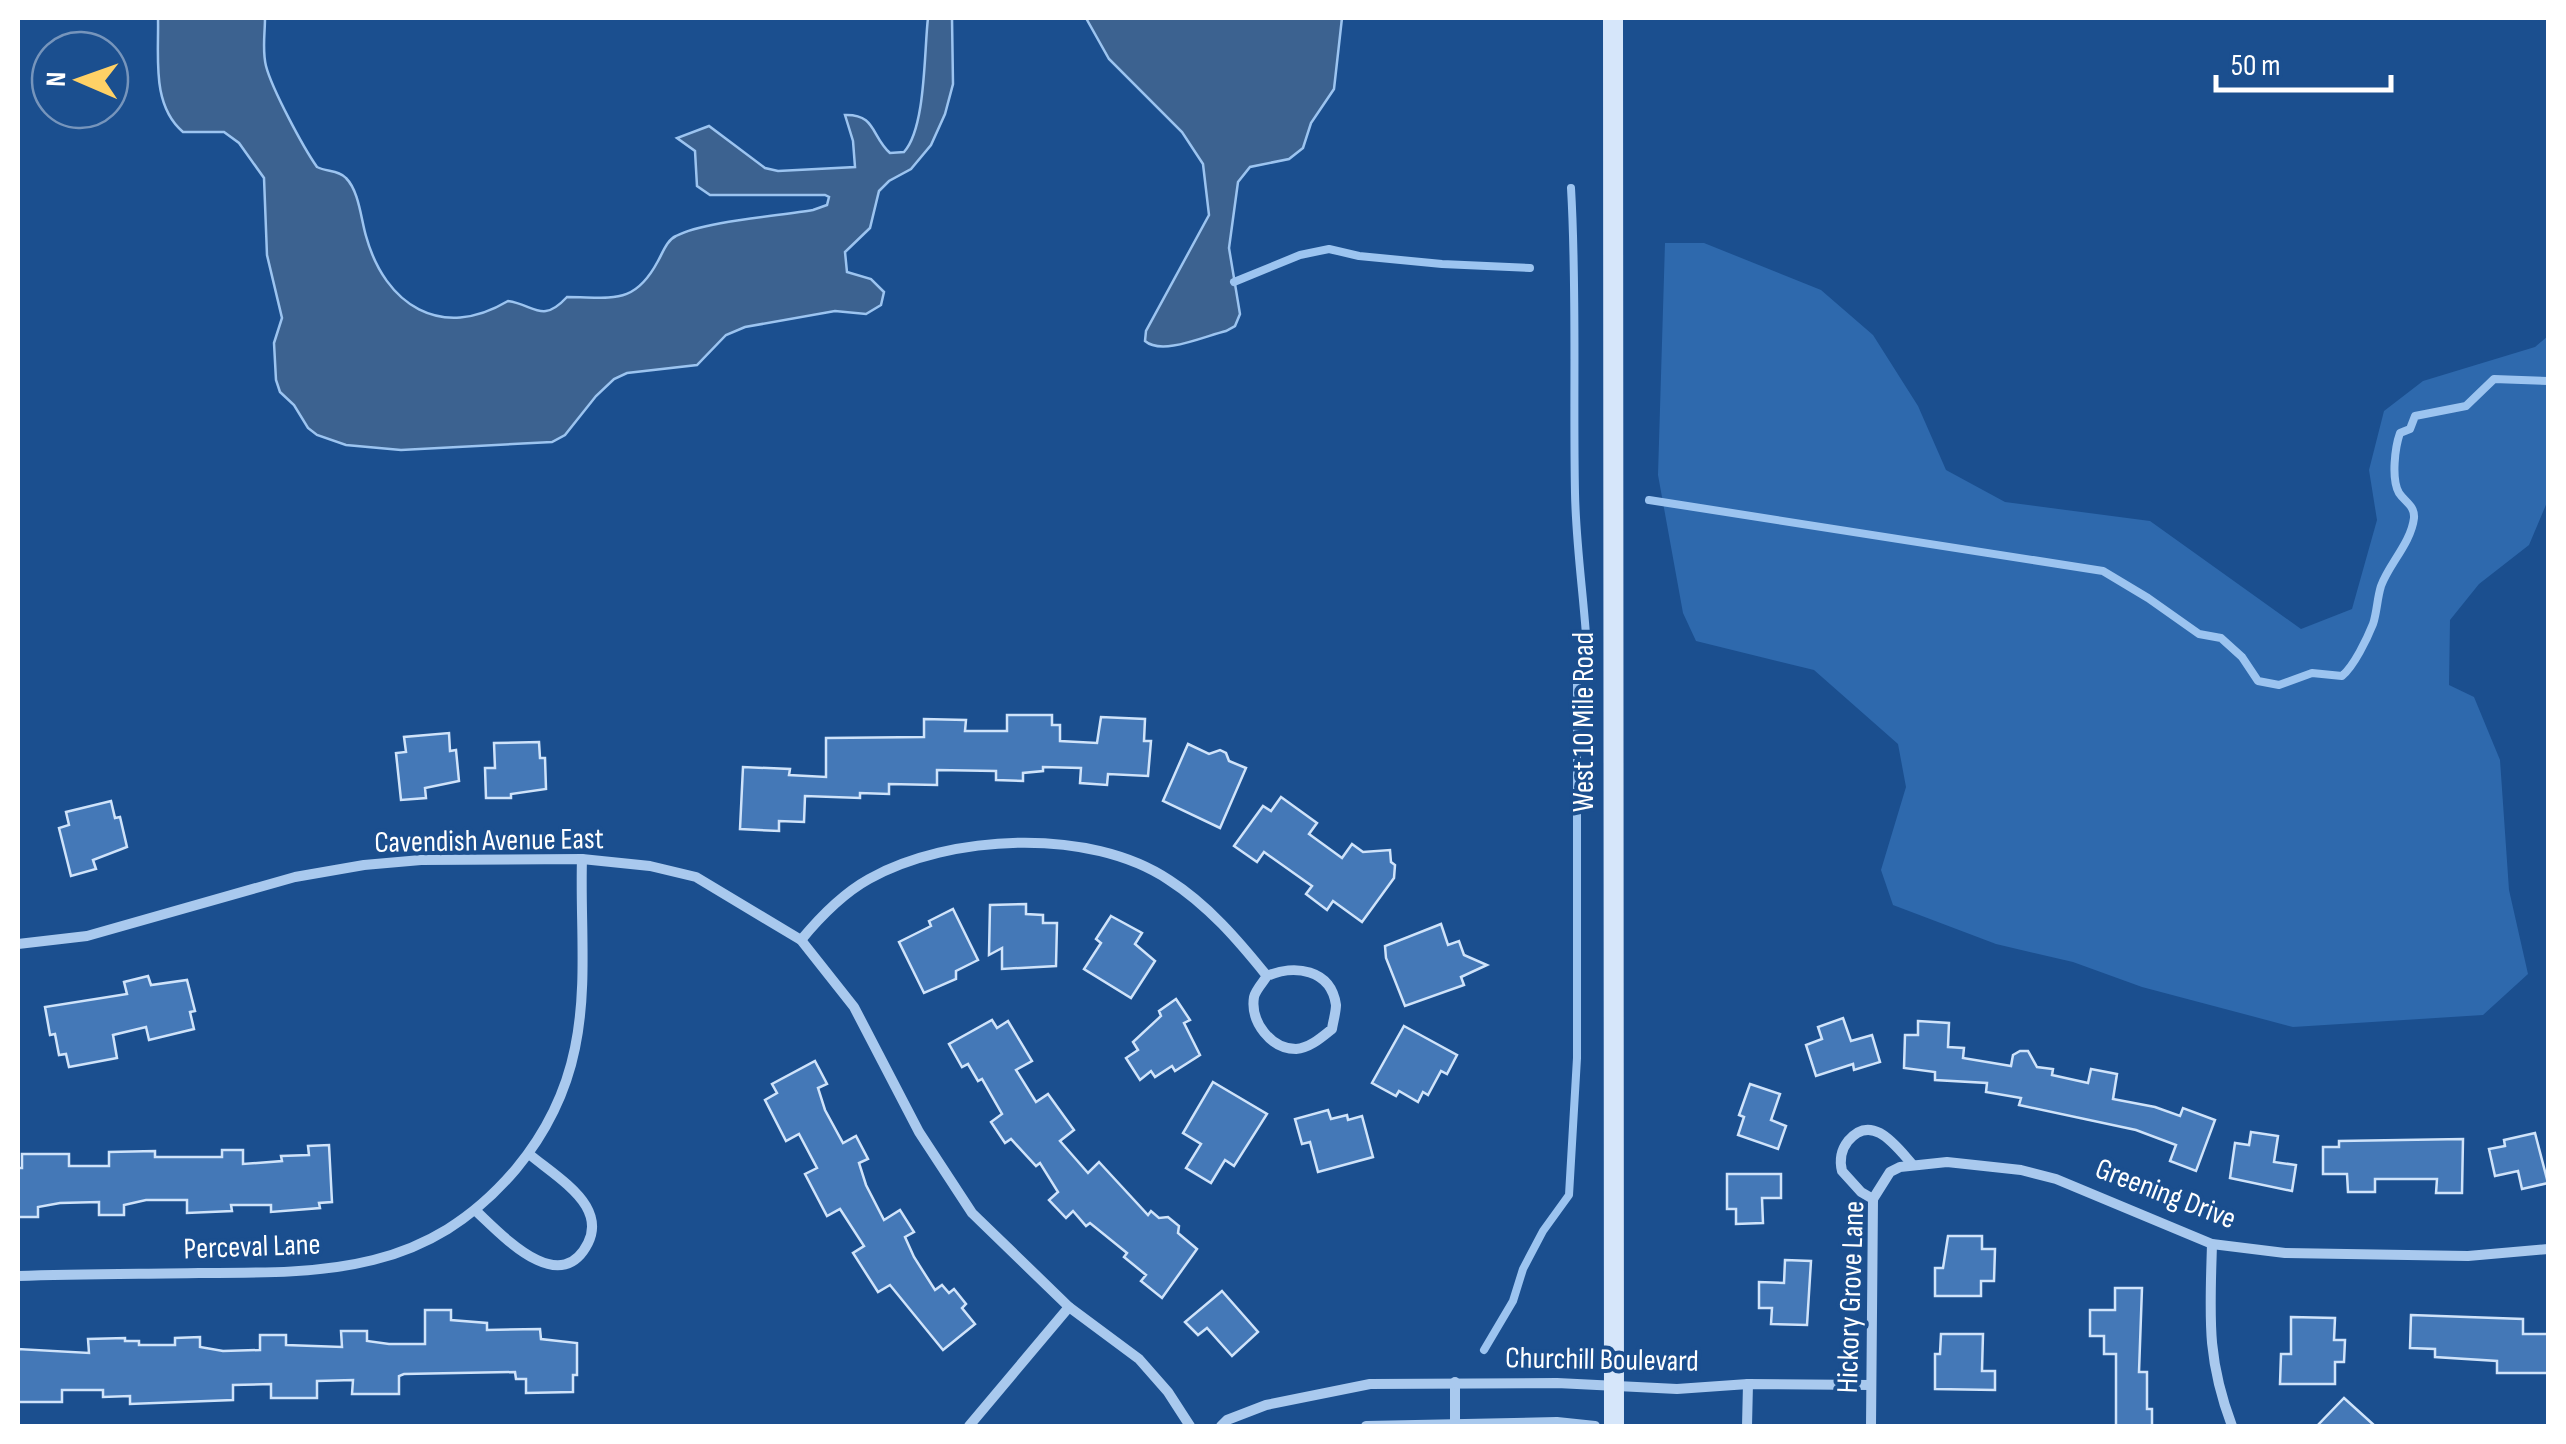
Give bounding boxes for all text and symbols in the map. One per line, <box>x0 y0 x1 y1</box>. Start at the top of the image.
north arrow <box>30 30 130 130</box>
scale bar <box>2216 30 2391 92</box>
text: 50 m <box>2231 48 2280 84</box>
text: N <box>40 71 73 87</box>
street label: West 10 Mile Road <box>1566 632 1602 812</box>
street label: Cavendish Avenue East <box>374 821 604 861</box>
street label: Greening Drive <box>2090 1151 2241 1237</box>
street label: Hickory Grove Lane <box>1830 1200 1872 1394</box>
street label: Perceval Lane <box>183 1227 321 1267</box>
street label: Churchill Boulevard <box>1505 1340 1699 1380</box>

